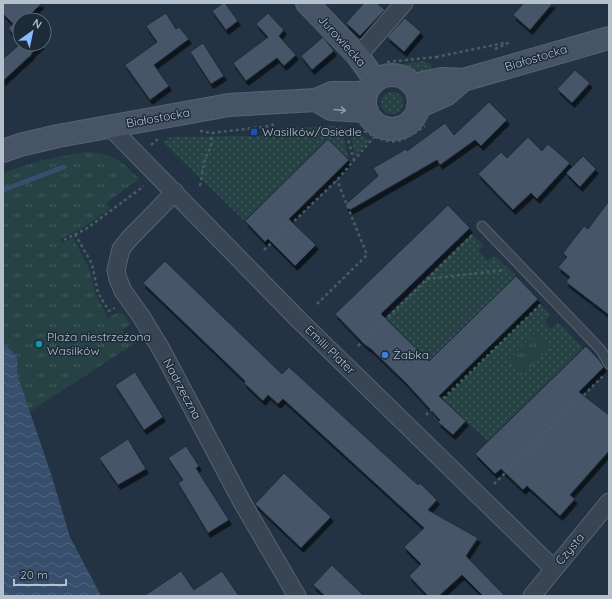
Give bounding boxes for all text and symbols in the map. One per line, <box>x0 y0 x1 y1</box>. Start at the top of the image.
north arrow <box>12 12 52 52</box>
street label: Jurowiecka <box>316 12 369 69</box>
text: N <box>30 16 45 32</box>
street label: Białostocka <box>503 41 569 74</box>
street label: Białostocka <box>125 105 191 130</box>
one-way arrow <box>333 106 346 114</box>
place label: Wasilków/Osiedle <box>262 124 362 139</box>
marker: Wasilków/Osiedle <box>249 127 259 137</box>
street label: Emilii Plater <box>302 322 359 378</box>
place label: Plaża niestrzeżona Wasilków <box>47 329 151 358</box>
marker: Plaża niestrzeżona Wasilków <box>34 339 44 349</box>
place label: Żabka <box>393 347 429 362</box>
marker: Żabka <box>380 350 390 360</box>
street label: Nadrzeczna <box>160 356 205 422</box>
street label: Czysta <box>552 530 587 568</box>
scale bar <box>14 561 66 587</box>
text: 20 m <box>20 567 48 582</box>

